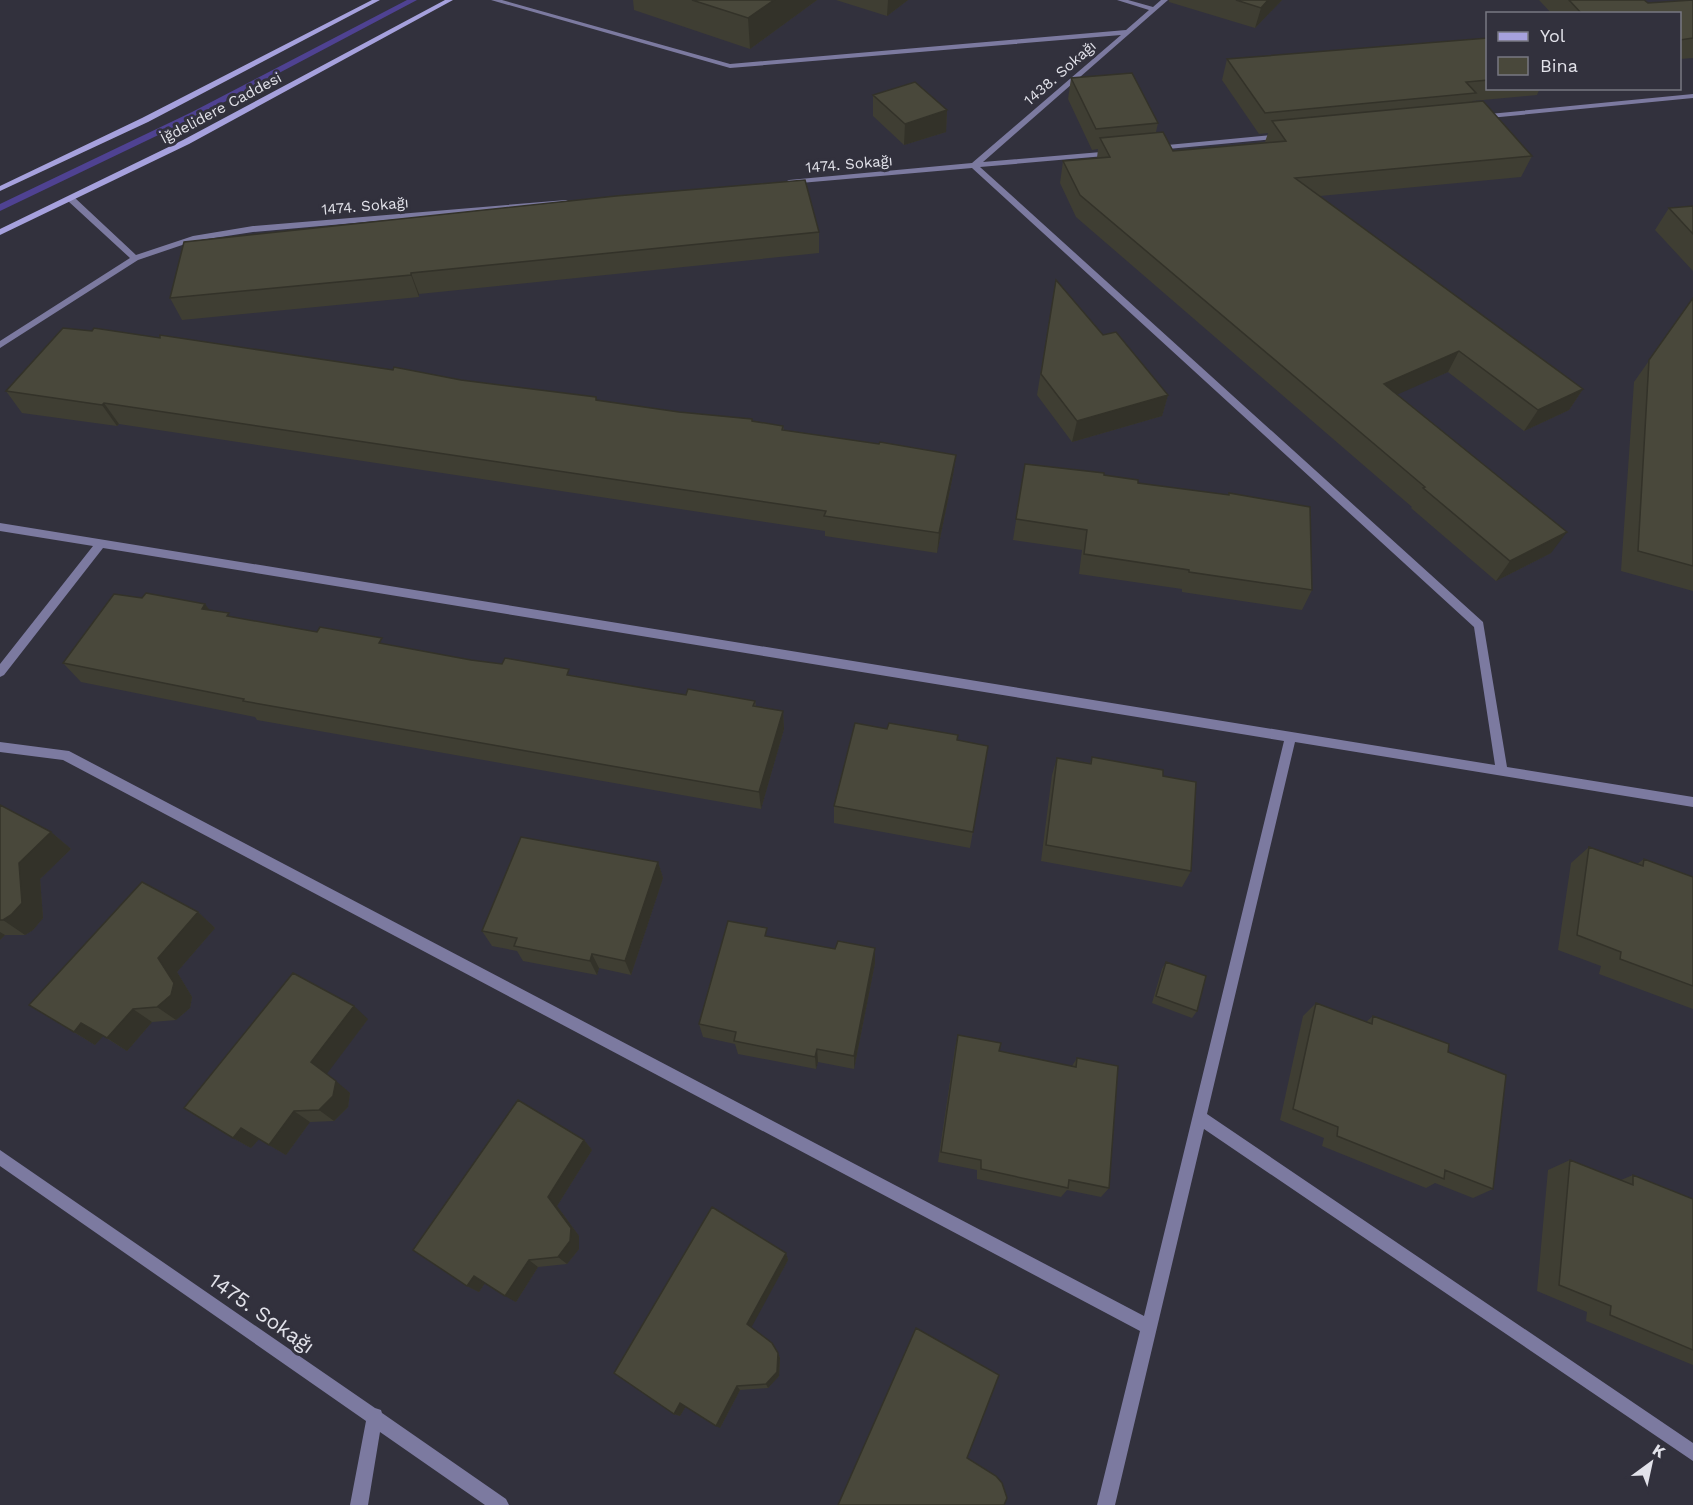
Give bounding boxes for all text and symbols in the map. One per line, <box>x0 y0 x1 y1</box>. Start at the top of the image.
legend <box>1486 12 1681 90</box>
text: Yol <box>1540 25 1566 46</box>
street label: 1438. Sokağı <box>1020 37 1100 109</box>
text: Bina <box>1540 55 1578 76</box>
street label: İğdelidere Caddesi <box>157 68 285 148</box>
street label: 1474. Sokağı <box>805 151 893 177</box>
street label: 1474. Sokağı <box>321 193 409 219</box>
street label: 1475. Sokağı <box>204 1267 320 1359</box>
north arrow <box>1621 1433 1681 1493</box>
text: K <box>1649 1440 1669 1462</box>

